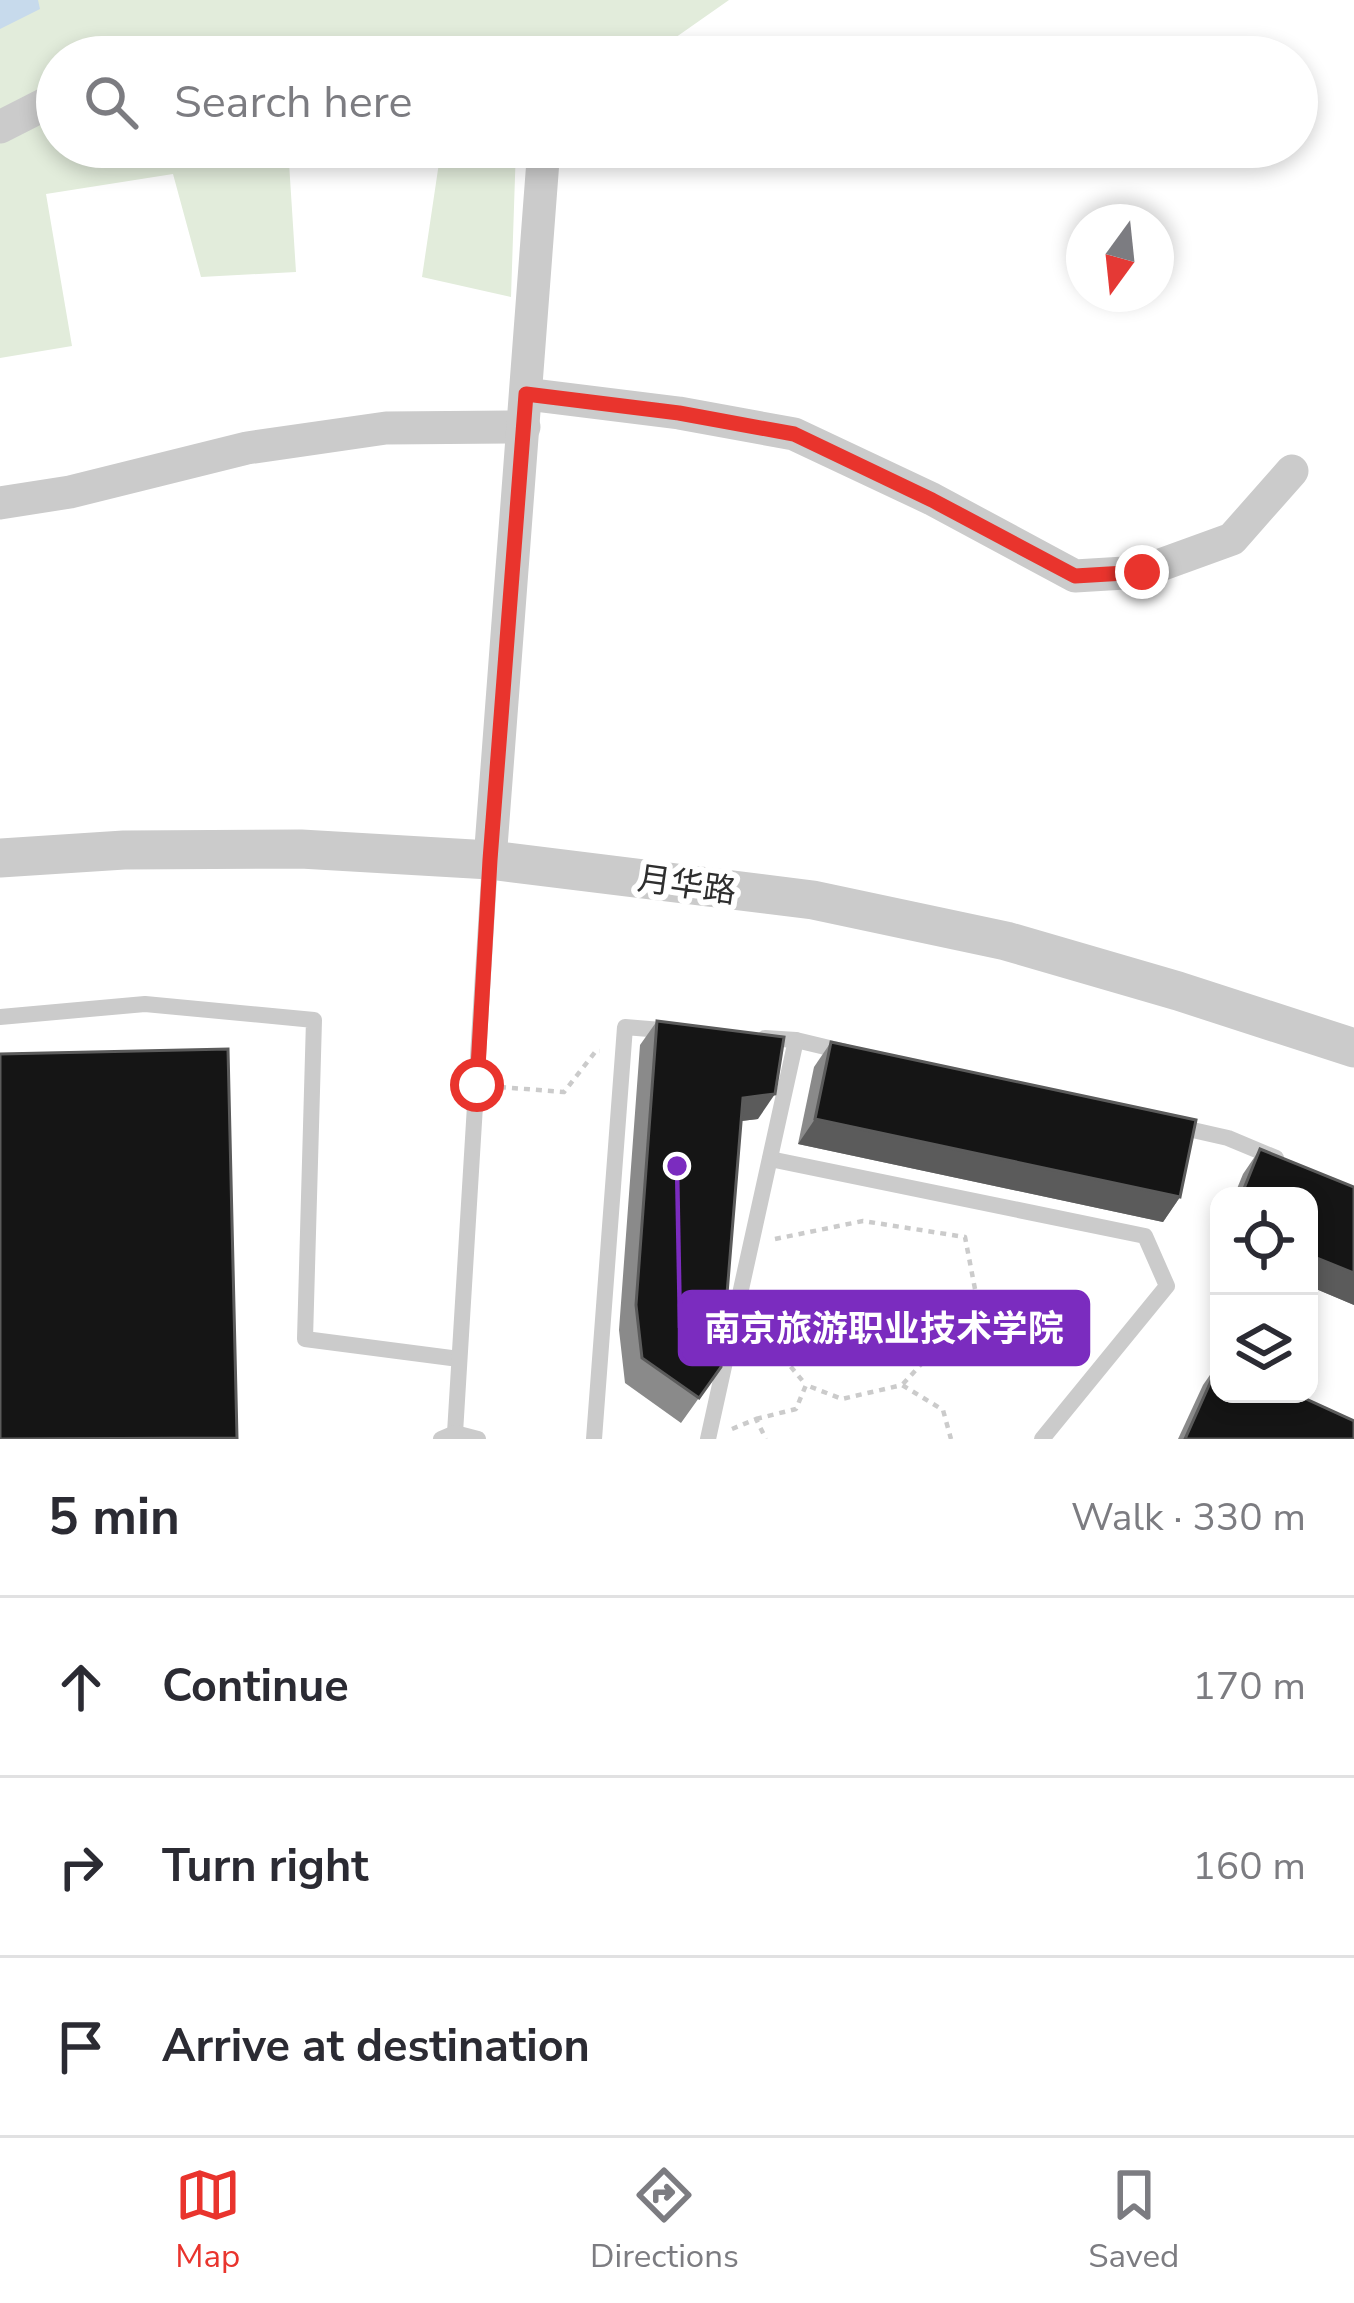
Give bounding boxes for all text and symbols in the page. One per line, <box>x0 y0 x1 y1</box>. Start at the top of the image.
search box <box>36 36 1318 168</box>
icon: search <box>78 69 144 135</box>
text: Search here <box>174 72 413 133</box>
north arrow <box>1066 204 1174 312</box>
route end <box>1115 545 1169 599</box>
street label: 月华路 <box>635 856 739 915</box>
route start <box>450 1058 504 1112</box>
map controls <box>1210 1187 1318 1403</box>
button: locate <box>1210 1187 1318 1295</box>
callout: 南京旅游职业技术学院 <box>680 1292 1088 1364</box>
button: layers <box>1210 1295 1318 1403</box>
text: 南京旅游职业技术学院 <box>704 1305 1064 1354</box>
text: 5 min <box>48 1482 180 1552</box>
text: Walk · 330 m <box>1071 1491 1306 1544</box>
icon: ahead <box>48 1654 114 1720</box>
text: Continue <box>162 1656 349 1717</box>
text: 170 m <box>1192 1660 1306 1713</box>
icon: right <box>48 1834 114 1900</box>
text: Turn right <box>162 1836 369 1897</box>
text: 160 m <box>1192 1840 1306 1893</box>
icon: arrive <box>48 2014 114 2080</box>
text: Arrive at destination <box>162 2016 590 2077</box>
tab: Map <box>175 2162 241 2279</box>
tab: Directions <box>590 2162 739 2279</box>
tab: Saved <box>1088 2162 1179 2279</box>

